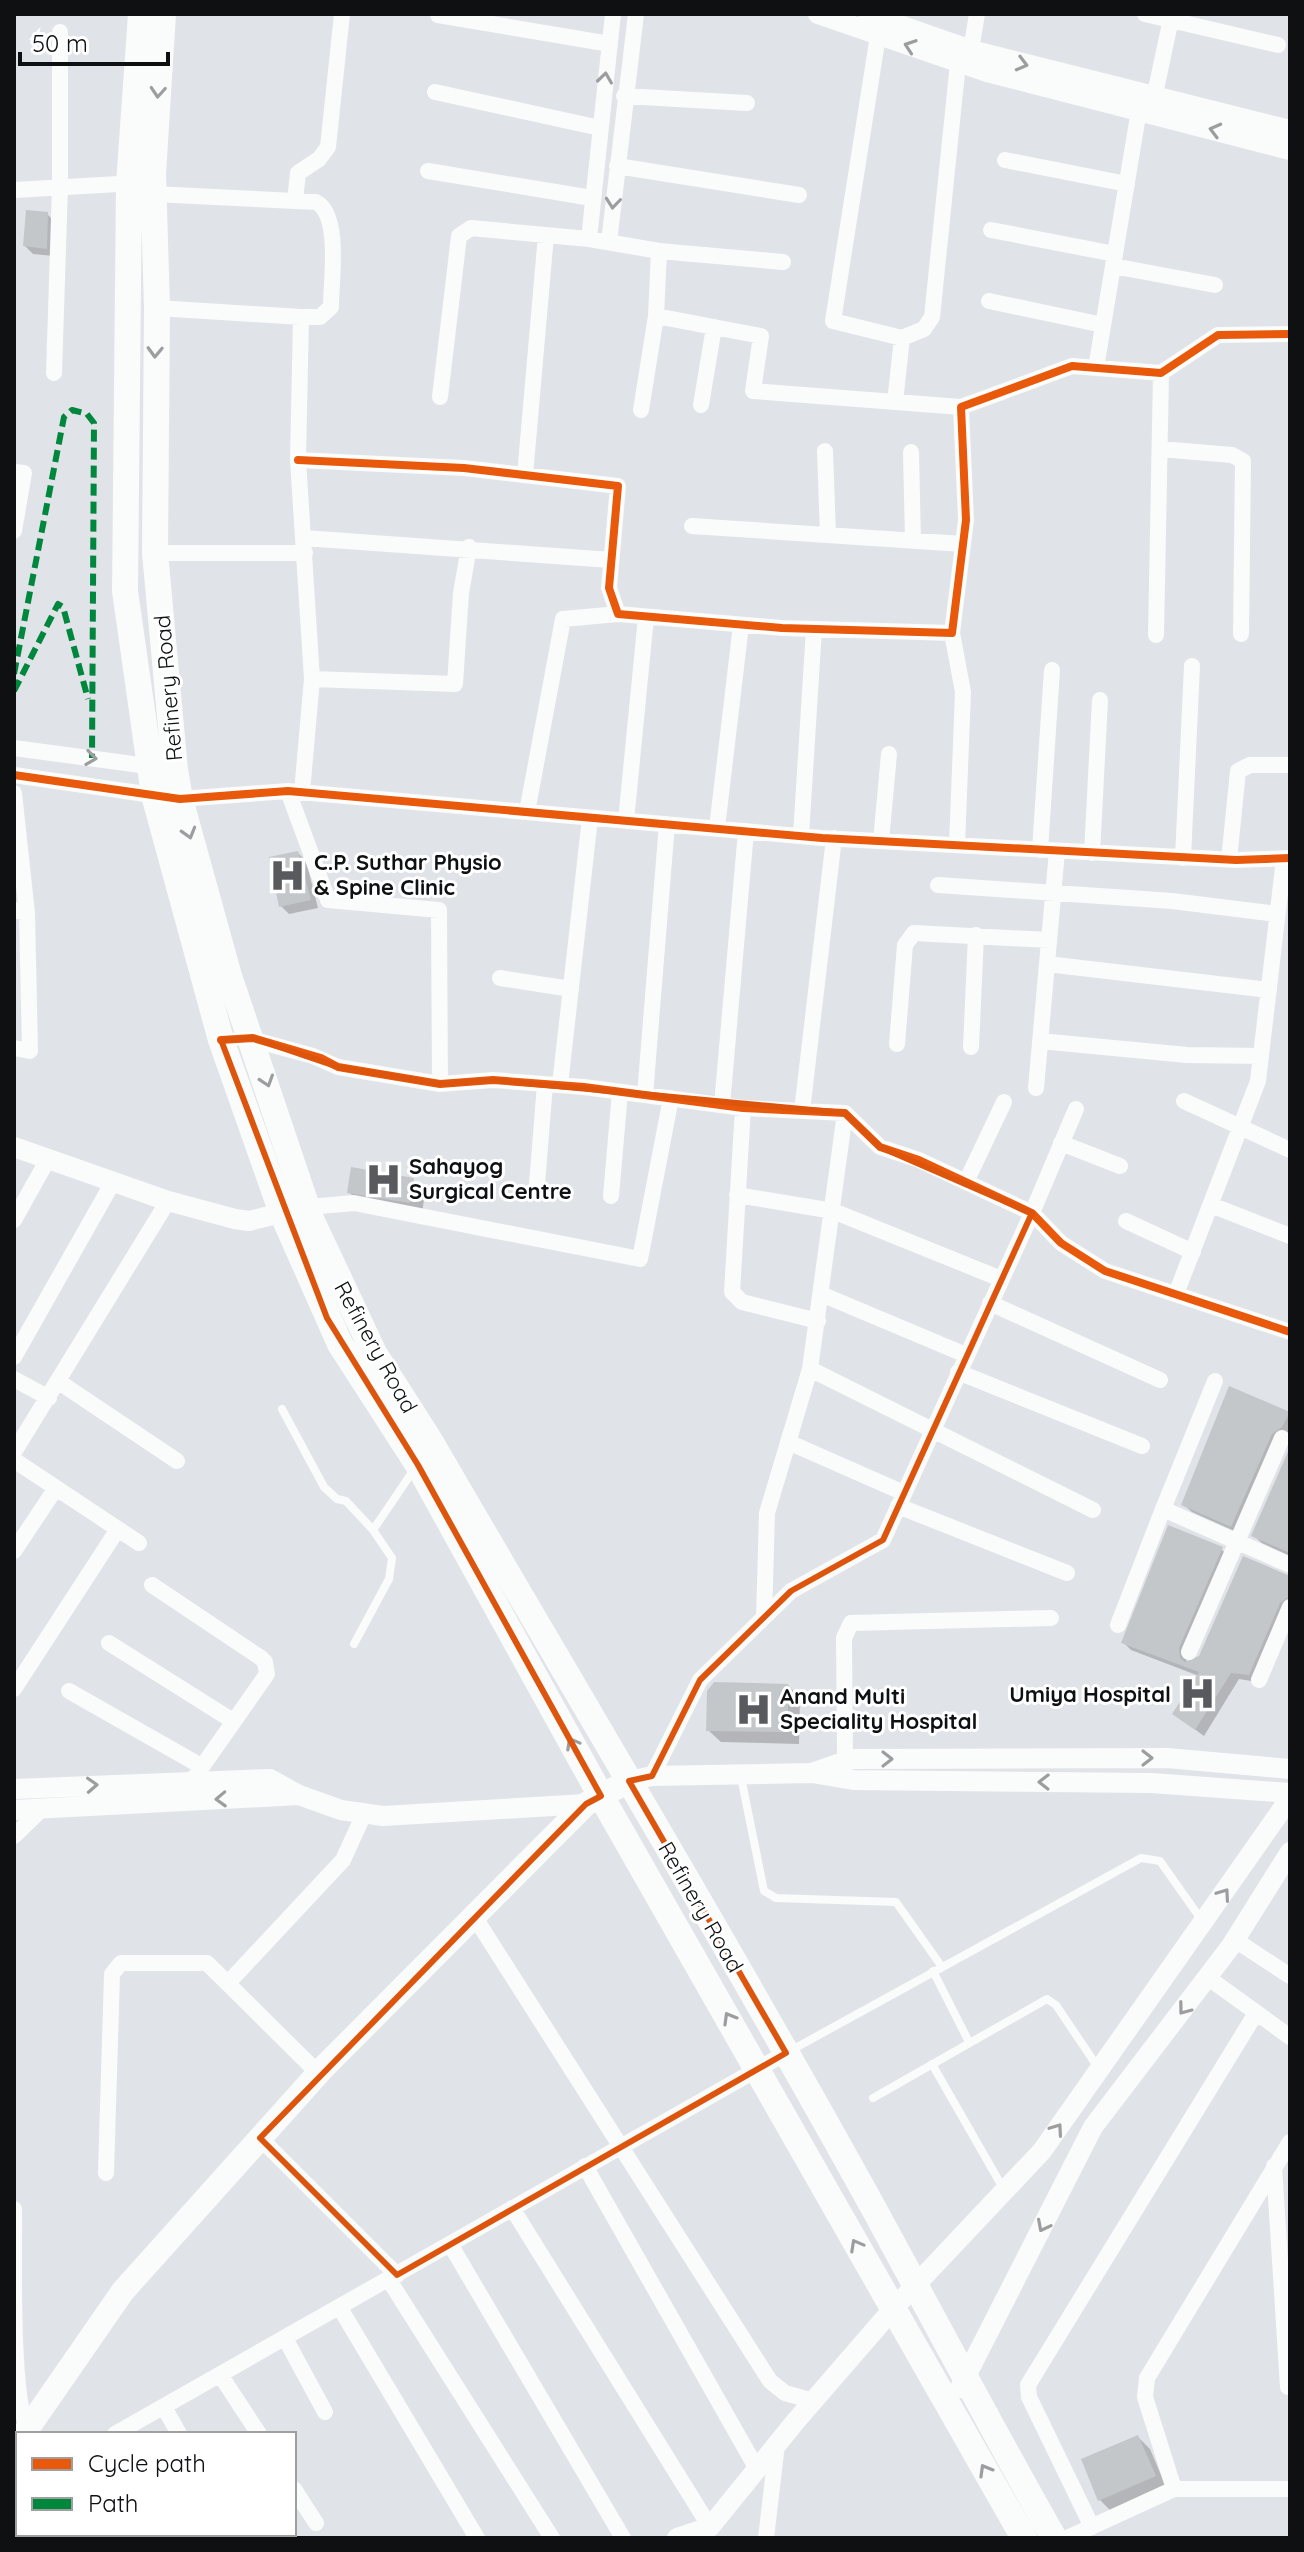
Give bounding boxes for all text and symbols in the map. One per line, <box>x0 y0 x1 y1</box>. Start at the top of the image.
scale bar <box>20 16 168 66</box>
text: 50 m <box>32 28 88 58</box>
one-way arrow <box>904 40 918 56</box>
one-way arrow <box>1015 55 1029 71</box>
one-way arrow <box>596 71 613 85</box>
one-way arrow <box>150 86 167 99</box>
one-way arrow <box>1208 123 1222 140</box>
one-way arrow <box>604 196 621 209</box>
one-way arrow <box>146 346 163 359</box>
street label: Refinery Road <box>148 614 188 762</box>
one-way arrow <box>84 749 98 766</box>
one-way arrow <box>180 825 197 839</box>
place label: C.P. Suthar Physio & Spine Clinic <box>314 848 502 901</box>
hospital icon: C.P. Suthar Physio & Spine Clinic <box>269 856 307 894</box>
one-way arrow <box>257 1073 273 1087</box>
place label: Sahayog Surgical Centre <box>409 1152 572 1205</box>
hospital icon: Sahayog Surgical Centre <box>364 1160 402 1198</box>
street label: Refinery Road <box>328 1276 424 1418</box>
hospital icon: Umiya Hospital <box>1178 1675 1216 1713</box>
place label: Umiya Hospital <box>1009 1680 1171 1708</box>
place label: Anand Multi Speciality Hospital <box>780 1682 978 1735</box>
hospital icon: Anand Multi Speciality Hospital <box>735 1690 773 1728</box>
one-way arrow <box>567 1737 582 1751</box>
one-way arrow <box>1141 1749 1154 1767</box>
one-way arrow <box>881 1750 894 1768</box>
one-way arrow <box>1037 1773 1050 1791</box>
one-way arrow <box>86 1777 99 1794</box>
one-way arrow <box>214 1790 227 1807</box>
street label: Refinery Road <box>652 1837 750 1977</box>
one-way arrow <box>1214 1888 1229 1902</box>
one-way arrow <box>1179 2000 1193 2015</box>
one-way arrow <box>723 2012 739 2026</box>
one-way arrow <box>1048 2123 1062 2137</box>
one-way arrow <box>1038 2218 1053 2233</box>
one-way arrow <box>850 2239 866 2253</box>
legend <box>16 2432 296 2536</box>
text: Cycle path <box>88 2448 206 2478</box>
one-way arrow <box>979 2465 995 2479</box>
text: Path <box>88 2488 139 2518</box>

